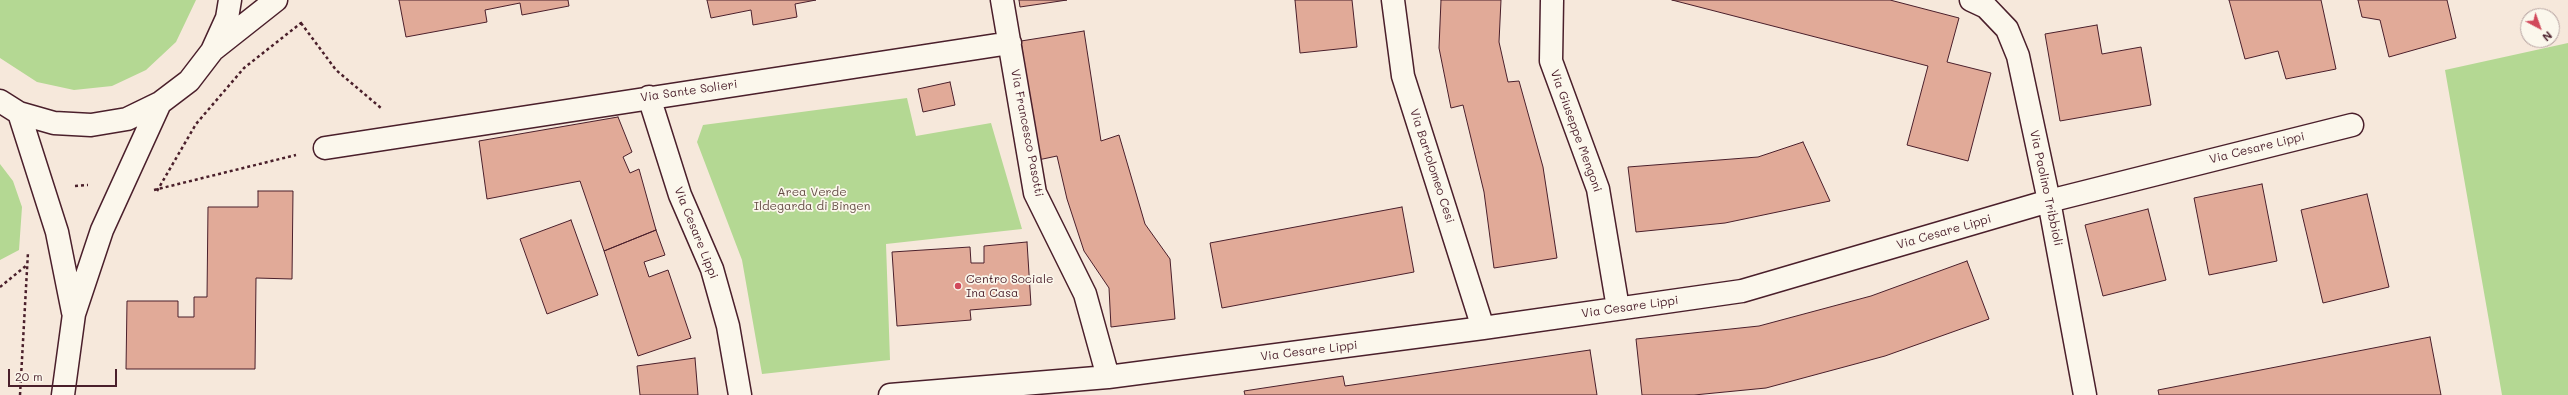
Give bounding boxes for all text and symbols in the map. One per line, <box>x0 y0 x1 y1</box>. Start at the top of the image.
north arrow <box>2520 8 2560 48</box>
text: N <box>2539 28 2556 45</box>
street label: Via Francesco Pasotti <box>1008 68 1046 198</box>
street label: Via Giuseppe Mengoni <box>1547 68 1605 194</box>
street label: Via Sante Solieri <box>640 77 738 105</box>
street label: Via Bartolomeo Cesi <box>1407 107 1457 225</box>
street label: Via Paolino Tribbioli <box>2027 129 2065 247</box>
street label: Via Cesare Lippi <box>2208 129 2306 167</box>
street label: Via Cesare Lippi <box>671 185 721 281</box>
park label: Area Verde Ildegarda di Bingen <box>754 185 870 213</box>
street label: Via Cesare Lippi <box>1895 212 1993 252</box>
place label: Centro Sociale Ina Casa <box>966 272 1053 300</box>
marker: Centro Sociale Ina Casa <box>953 281 963 291</box>
street label: Via Cesare Lippi <box>1581 293 1679 321</box>
street label: Via Cesare Lippi <box>1260 338 1358 364</box>
scale bar <box>10 361 119 387</box>
text: 20 m <box>15 368 43 384</box>

